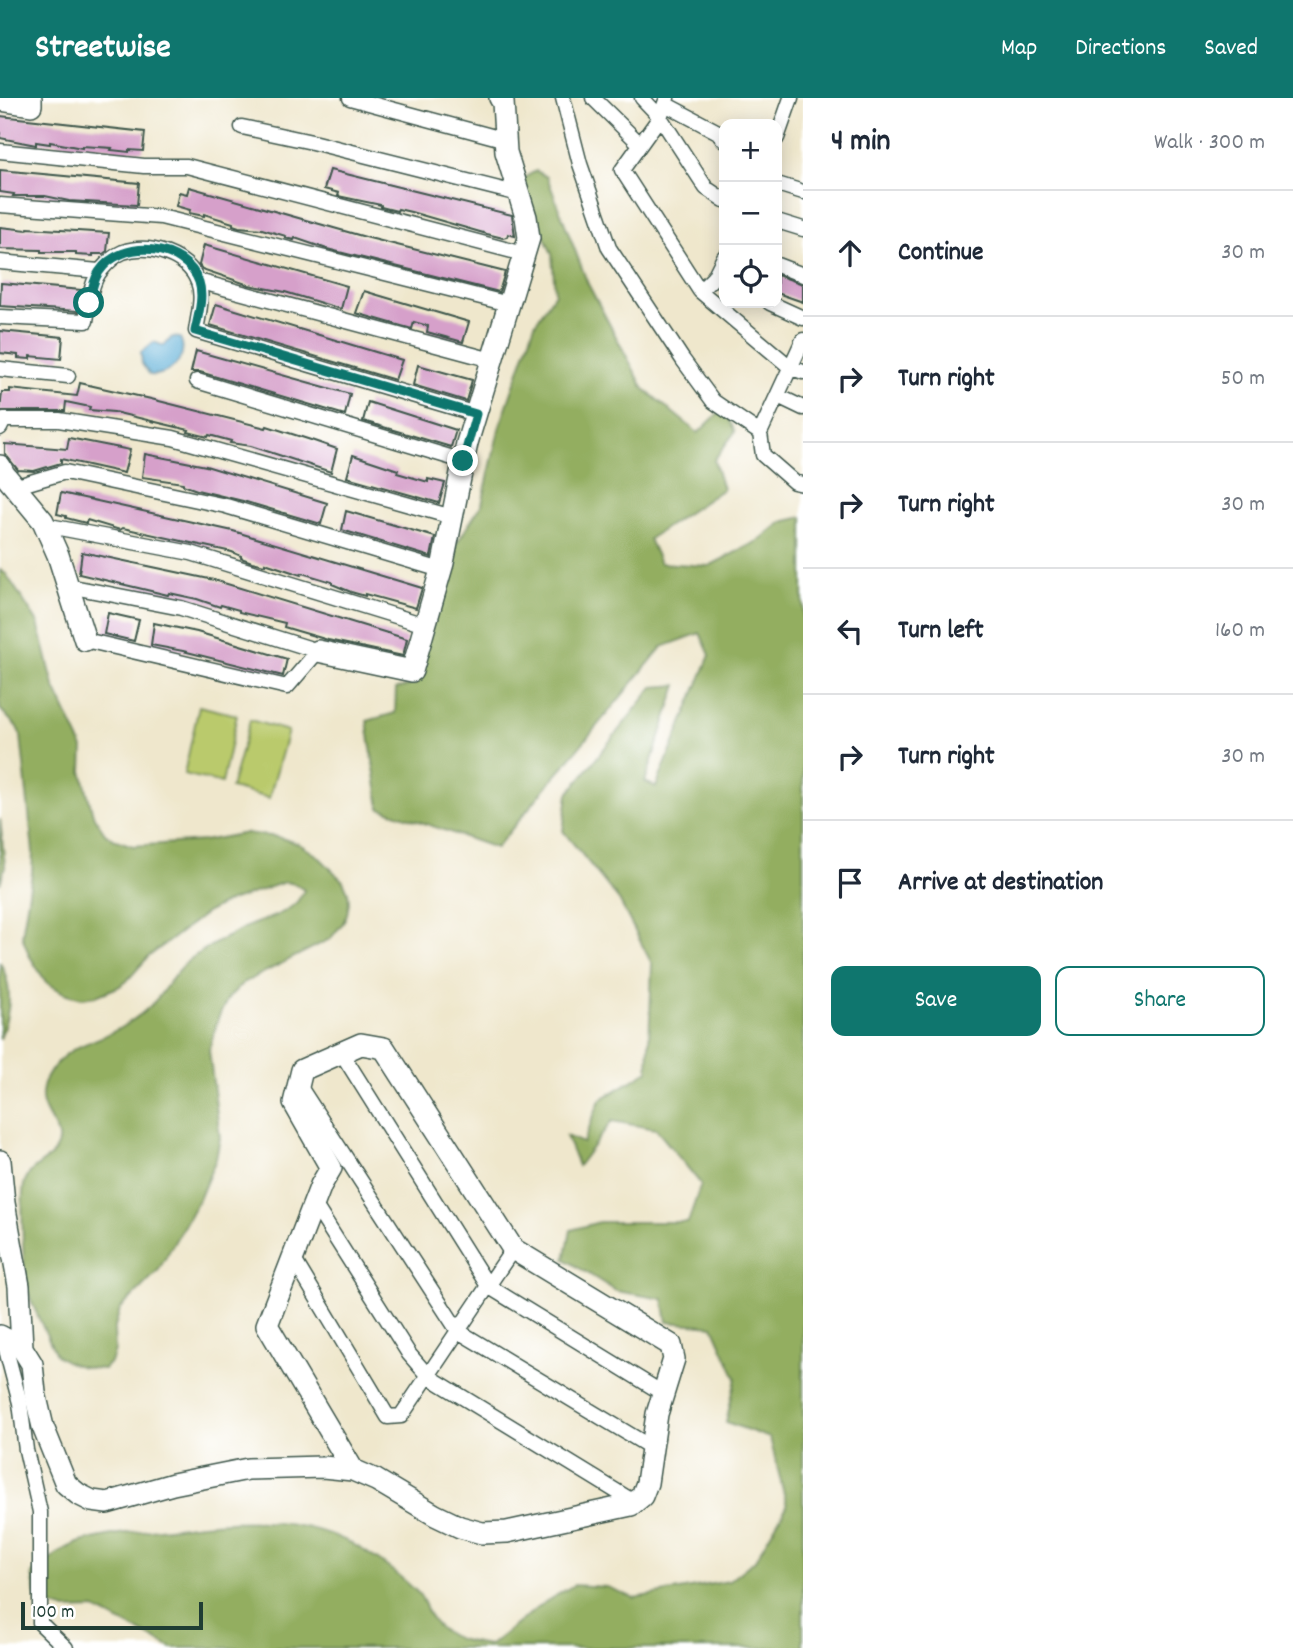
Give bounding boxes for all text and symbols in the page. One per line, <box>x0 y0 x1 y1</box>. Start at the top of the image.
text: Streetwise <box>35 26 171 73</box>
text: Map <box>1001 32 1037 66</box>
text: Directions <box>1075 32 1166 66</box>
text: Saved <box>1204 32 1258 66</box>
map controls <box>719 119 782 308</box>
button: + <box>719 119 782 182</box>
text: 4 min <box>831 122 890 165</box>
text: Walk · 300 m <box>1154 127 1265 160</box>
button: − <box>719 182 782 245</box>
icon: ahead <box>831 234 869 272</box>
text: Continue <box>898 235 983 272</box>
text: 30 m <box>1221 237 1265 270</box>
button: locate <box>719 245 782 308</box>
route start <box>73 287 104 318</box>
icon: right <box>831 360 869 398</box>
text: Turn right <box>898 361 995 398</box>
text: 50 m <box>1221 363 1265 396</box>
route end <box>447 445 478 476</box>
icon: right <box>831 486 869 524</box>
text: Turn right <box>898 487 995 524</box>
text: 30 m <box>1221 489 1265 522</box>
icon: left <box>831 612 869 650</box>
text: Turn left <box>898 613 984 650</box>
text: 160 m <box>1215 615 1265 648</box>
icon: right <box>831 738 869 776</box>
text: Turn right <box>898 739 995 776</box>
text: 30 m <box>1221 741 1265 774</box>
icon: arrive <box>831 864 869 902</box>
text: Arrive at destination <box>898 865 1103 902</box>
button: Save <box>831 966 1041 1036</box>
button: Share <box>1055 966 1265 1036</box>
scale bar <box>21 1599 203 1631</box>
text: 100 m <box>32 1600 74 1627</box>

